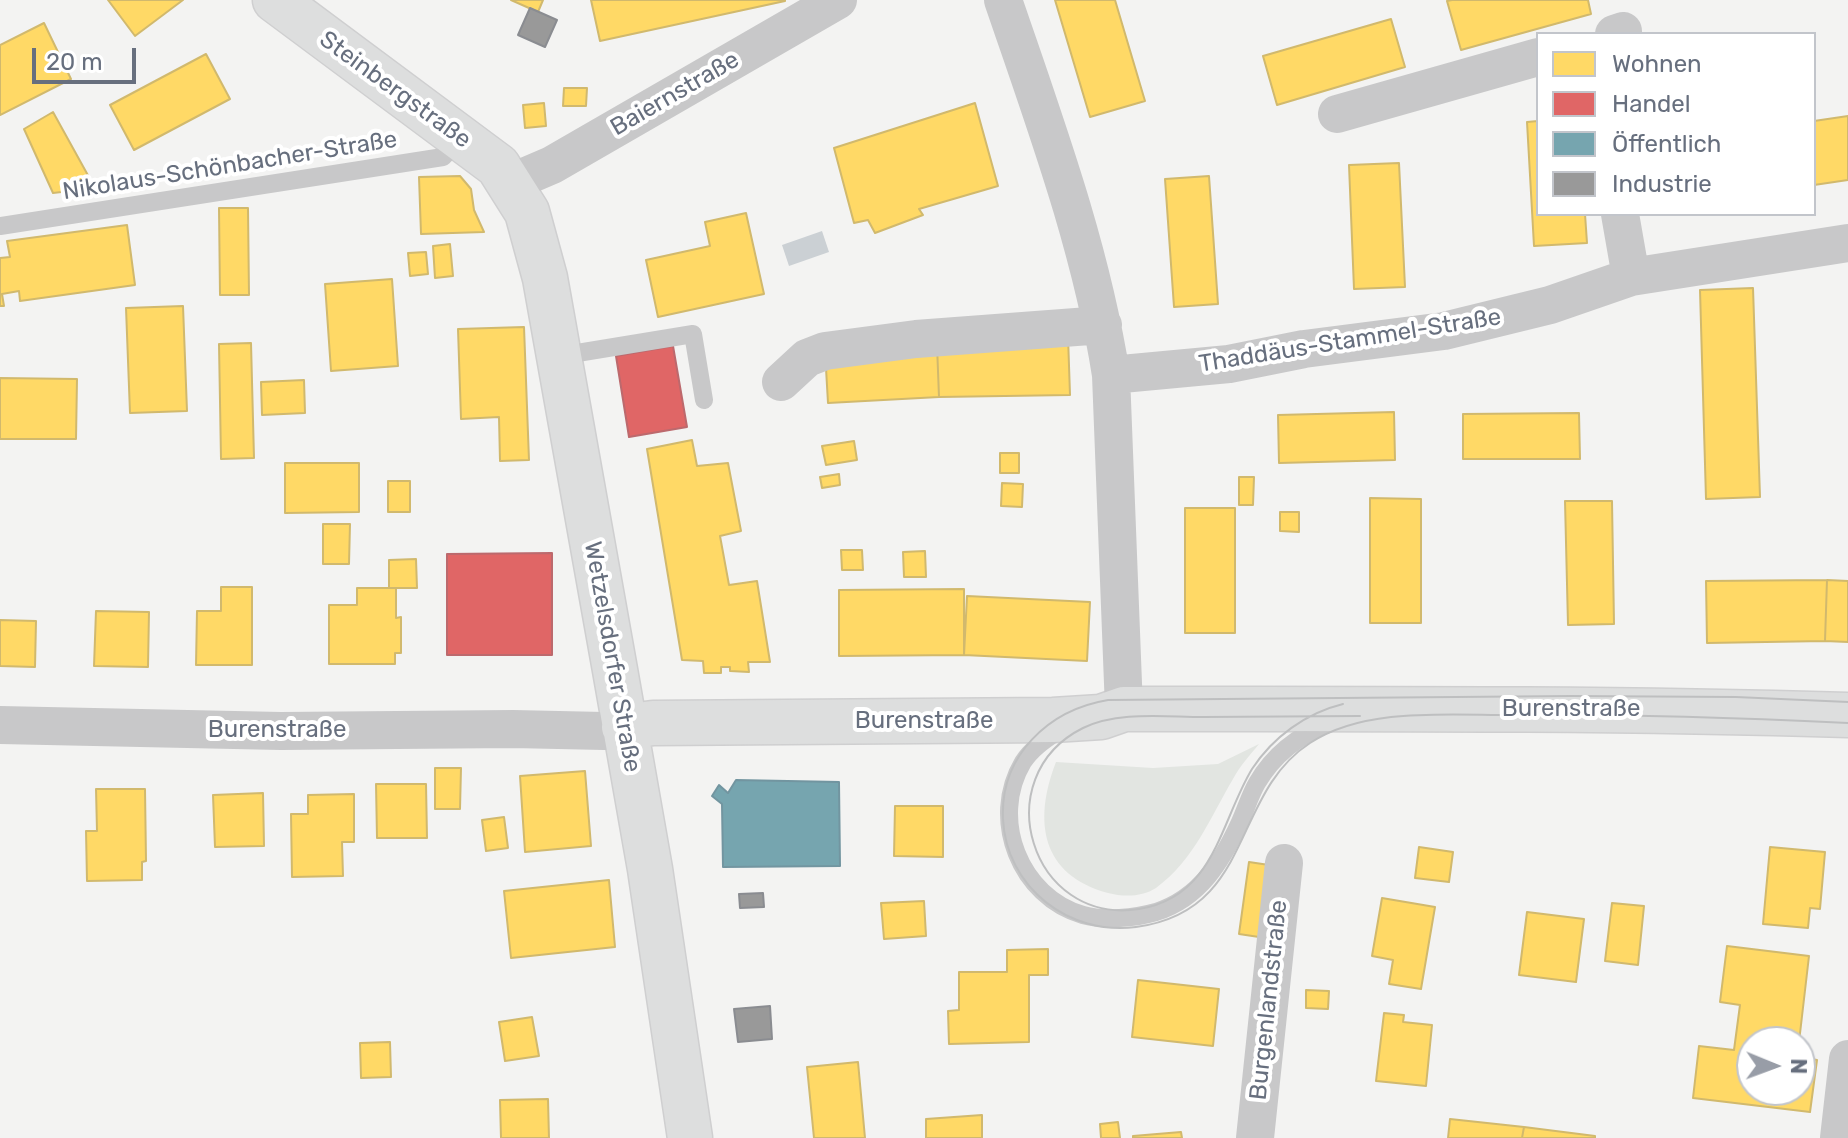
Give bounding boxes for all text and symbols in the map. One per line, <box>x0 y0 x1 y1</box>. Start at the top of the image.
street label: Steinbergstraße <box>314 25 476 155</box>
scale bar <box>36 32 140 82</box>
legend <box>1536 32 1816 216</box>
street label: Baiernstraße <box>606 46 744 142</box>
text: 20 m <box>46 48 103 76</box>
text: Wohnen <box>1612 50 1702 78</box>
text: Handel <box>1612 90 1690 118</box>
street label: Nikolaus-Schönbacher-Straße <box>61 125 399 207</box>
text: Öffentlich <box>1612 130 1721 158</box>
text: Industrie <box>1612 170 1712 198</box>
street label: Thaddäus-Stammel-Straße <box>1197 303 1503 379</box>
street label: Wetzelsdorfer Straße <box>578 539 646 775</box>
street label: Burenstraße <box>1502 695 1640 723</box>
street label: Burenstraße <box>855 707 993 735</box>
street label: Burenstraße <box>208 716 346 744</box>
street label: Burgenlandstraße <box>1244 899 1294 1101</box>
north arrow <box>1736 1026 1816 1106</box>
text: N <box>1785 1058 1812 1075</box>

